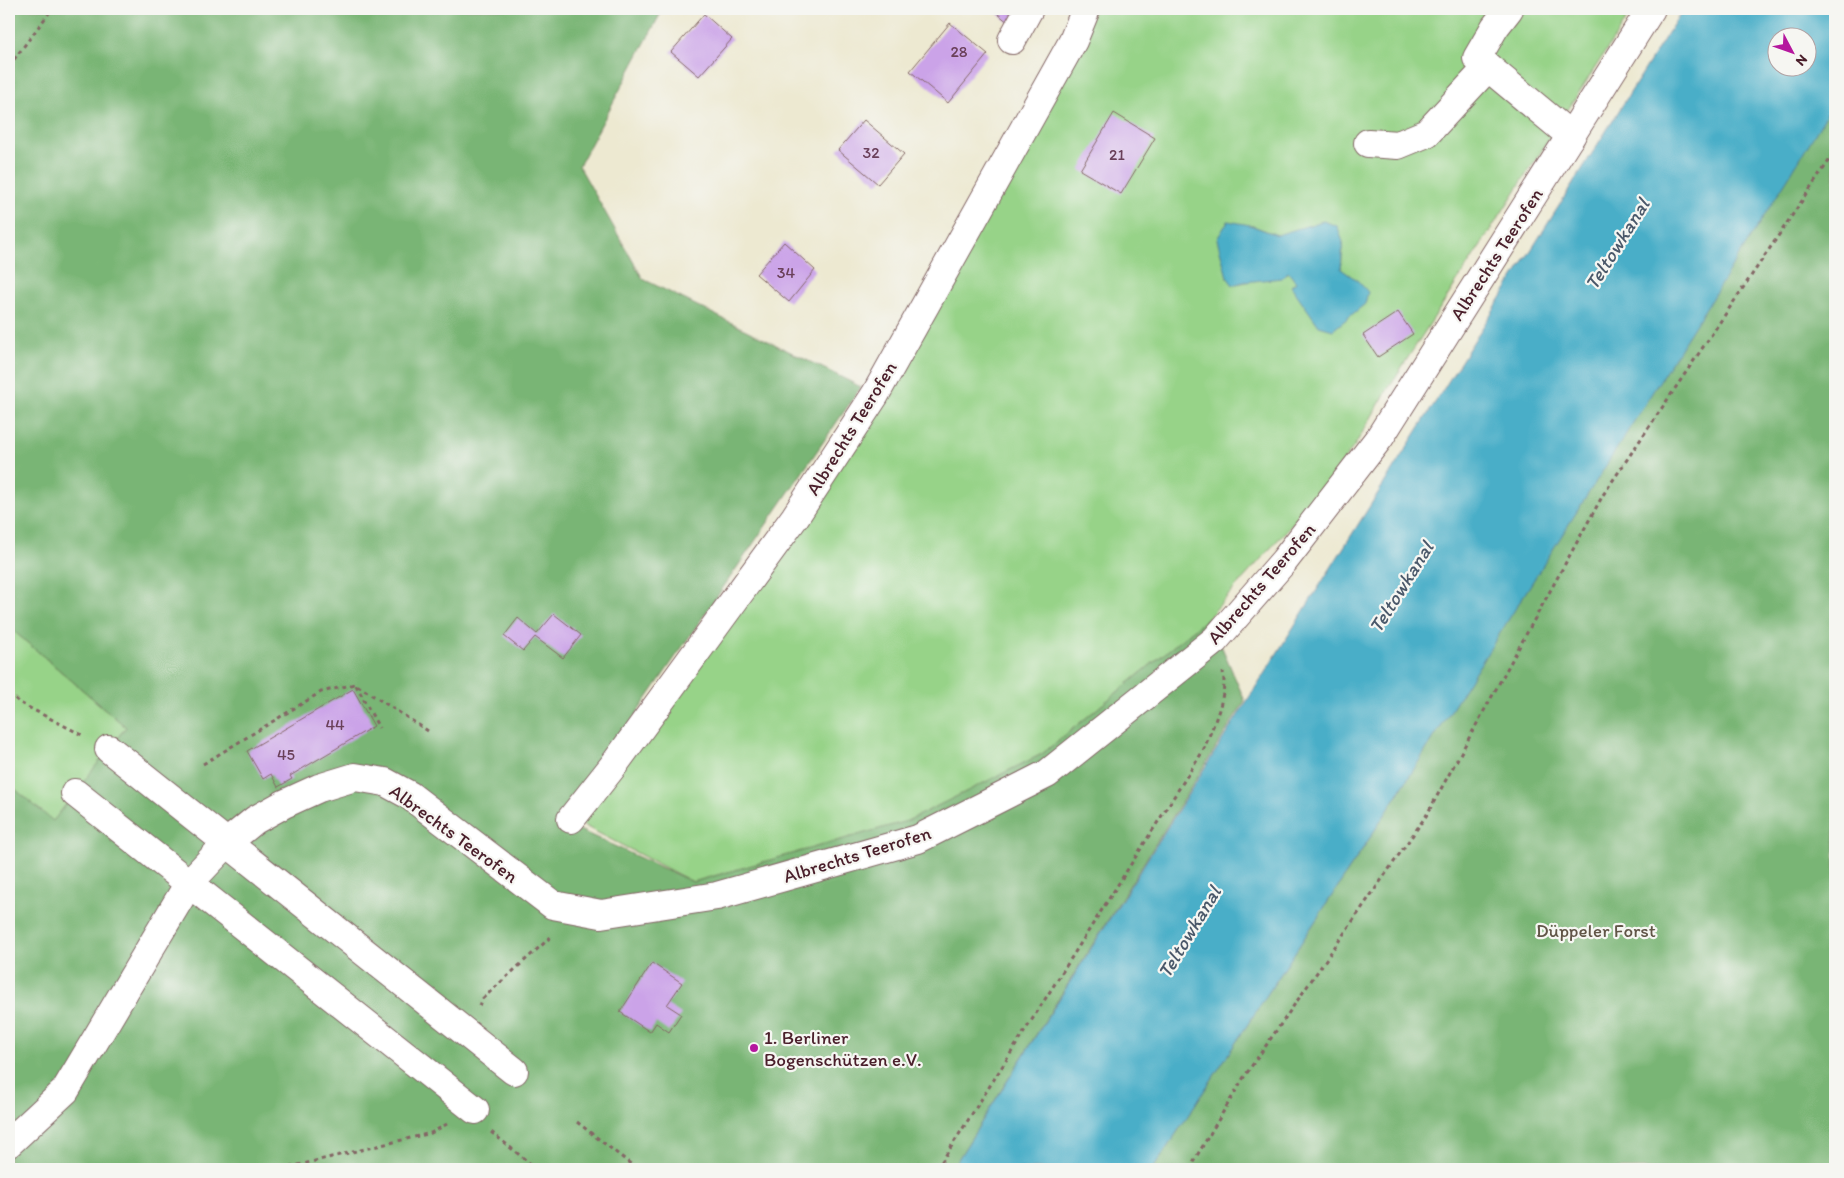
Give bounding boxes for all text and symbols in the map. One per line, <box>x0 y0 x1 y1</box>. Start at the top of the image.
north arrow <box>1766 28 1816 78</box>
house number: 28 <box>950 42 968 61</box>
text: N <box>1792 51 1811 69</box>
house number: 32 <box>862 143 880 162</box>
house number: 21 <box>1109 145 1125 164</box>
street label: Albrechts Teerofen <box>1445 184 1548 325</box>
water label: Teltowkanal <box>1579 193 1655 294</box>
house number: 34 <box>777 263 796 282</box>
street label: Albrechts Teerofen <box>801 357 902 499</box>
street label: Albrechts Teerofen <box>1202 518 1320 649</box>
water label: Teltowkanal <box>1363 536 1439 637</box>
house number: 44 <box>325 715 345 734</box>
house number: 45 <box>277 745 295 764</box>
street label: Albrechts Teerofen <box>385 779 523 888</box>
street label: Albrechts Teerofen <box>781 821 934 888</box>
water label: Teltowkanal <box>1152 880 1227 982</box>
park label: Düppeler Forst <box>1536 919 1656 942</box>
place label: 1. Berliner Bogenschützen e.V. <box>764 1026 922 1071</box>
marker: 1. Berliner Bogenschützen e.V. <box>748 1042 760 1054</box>

